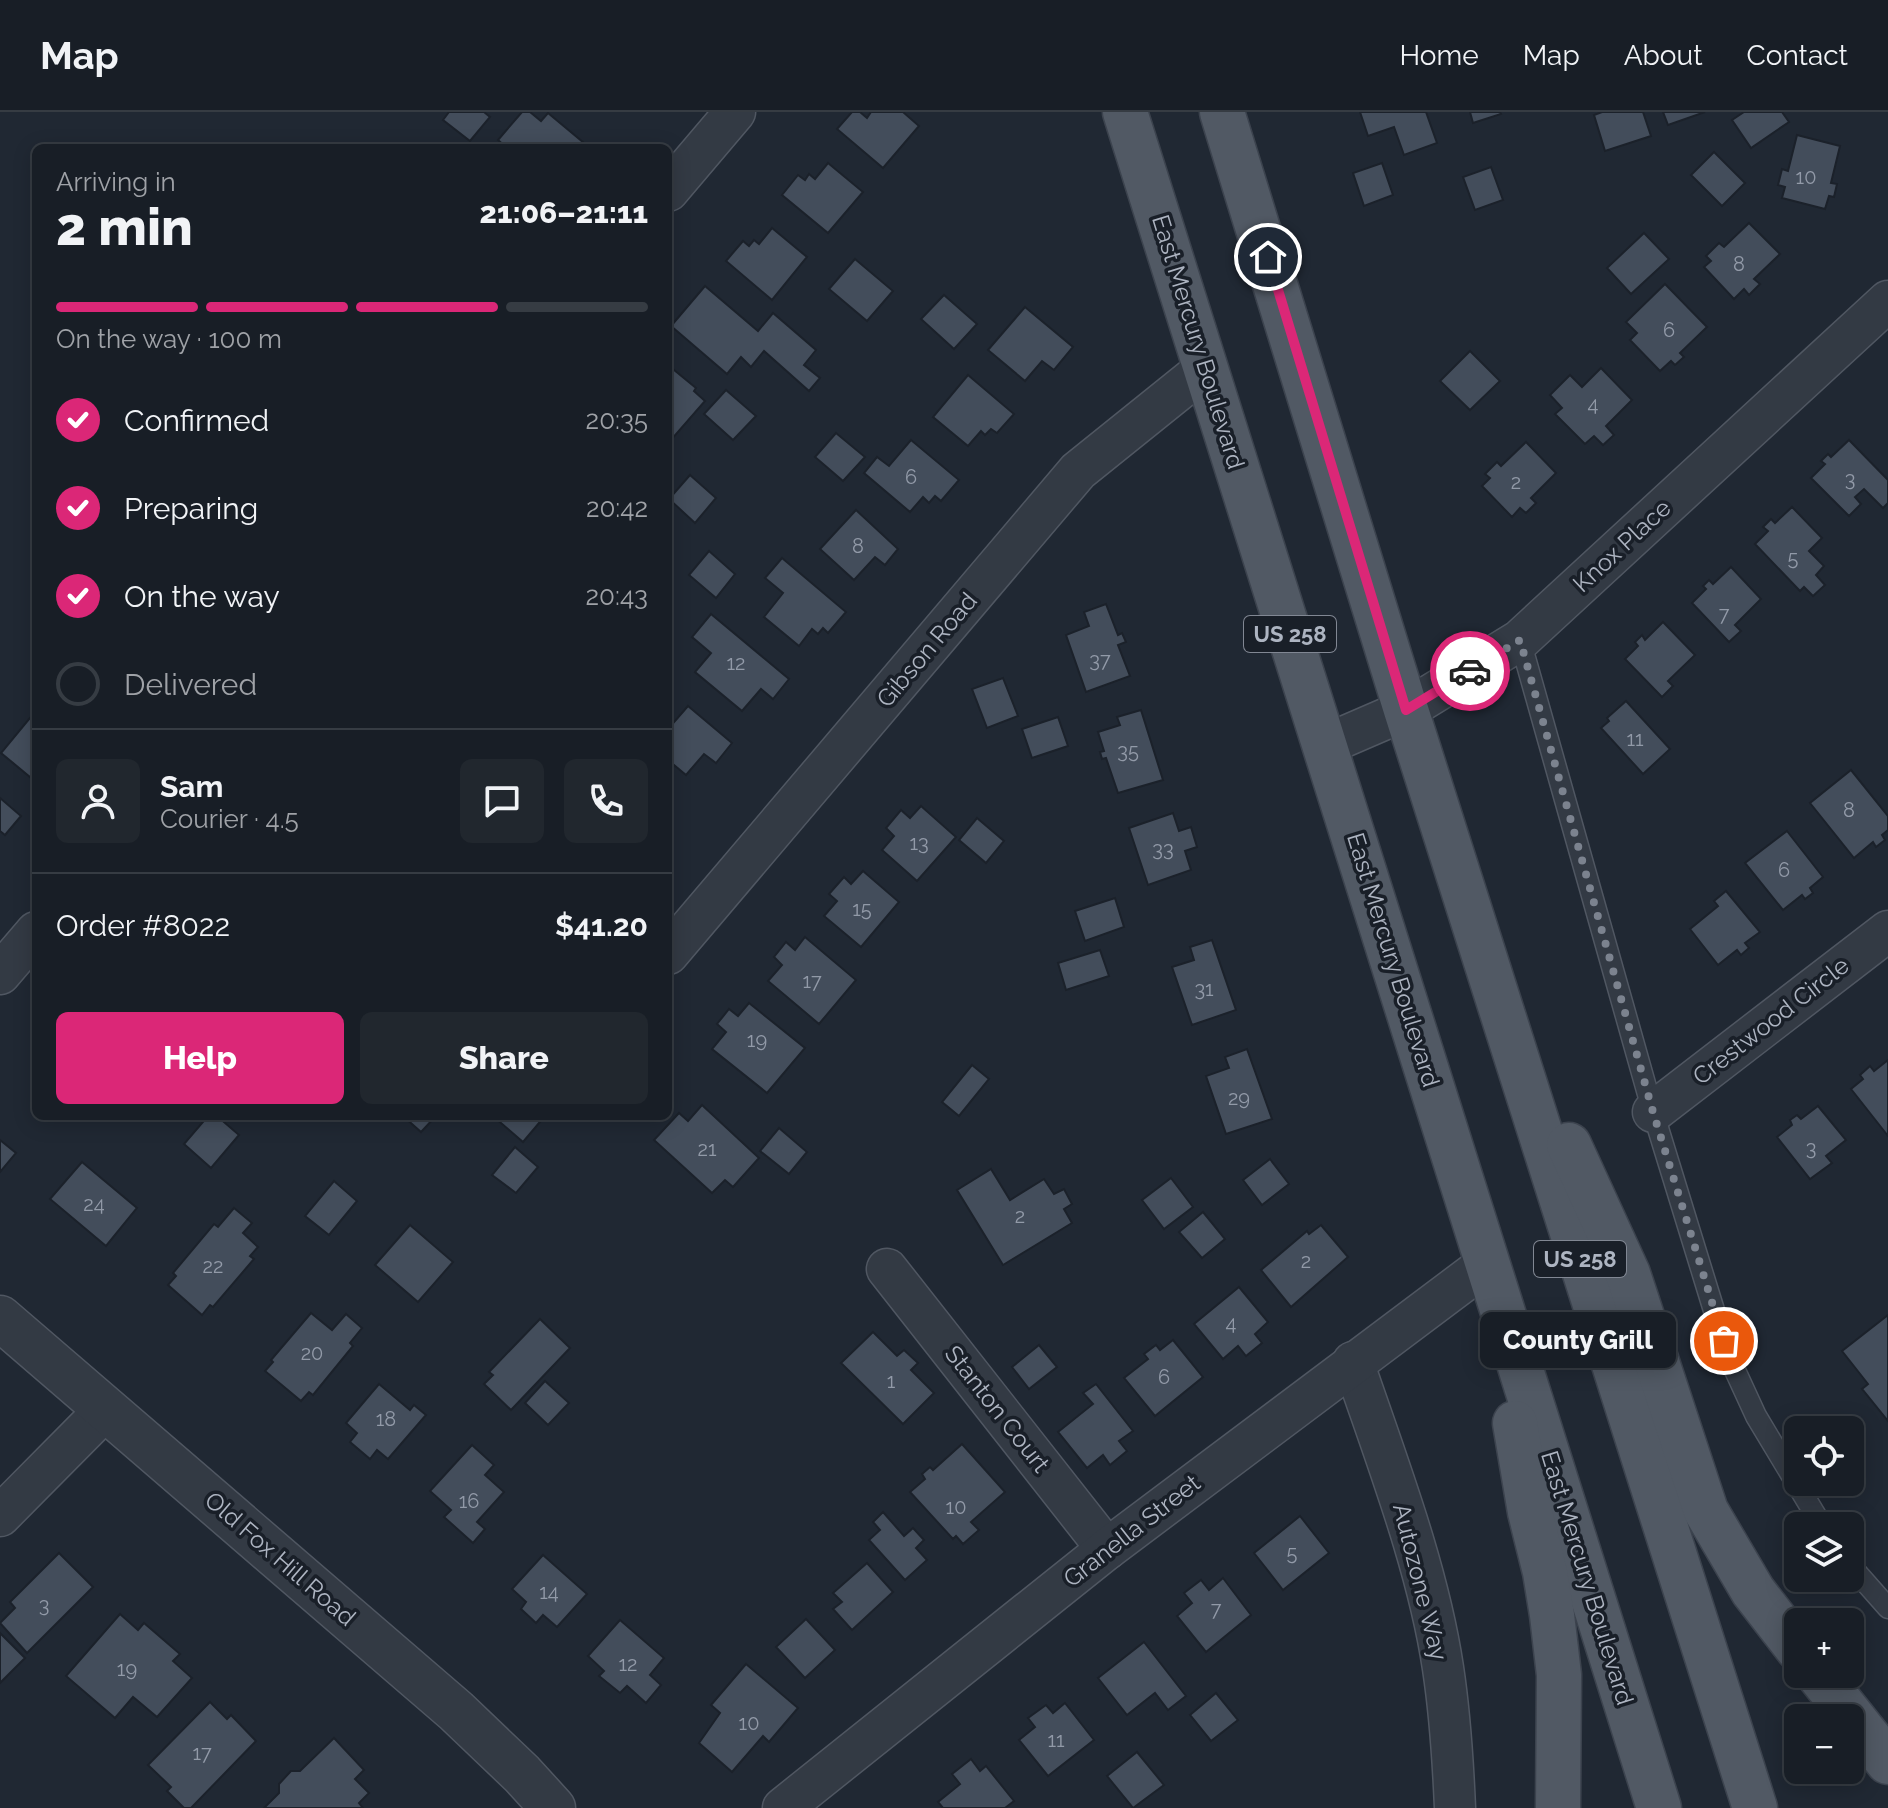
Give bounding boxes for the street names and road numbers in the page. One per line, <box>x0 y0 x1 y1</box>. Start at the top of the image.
street label: East Mercury Boulevard <box>1146 211 1251 472</box>
street label: Knox Place <box>1567 493 1677 598</box>
street label: Gibson Road <box>870 586 983 713</box>
road number: US 258 <box>1244 616 1336 652</box>
street label: East Mercury Boulevard <box>1341 829 1446 1090</box>
street label: Crestwood Circle <box>1687 951 1855 1091</box>
road number: US 258 <box>1534 1241 1626 1277</box>
street label: Stanton Court <box>939 1339 1056 1478</box>
street label: East Mercury Boulevard <box>1535 1447 1640 1708</box>
street label: Granella Street <box>1058 1468 1206 1593</box>
street label: Old Fox Hill Road <box>199 1485 361 1632</box>
street label: Autozone Way <box>1387 1500 1454 1663</box>

